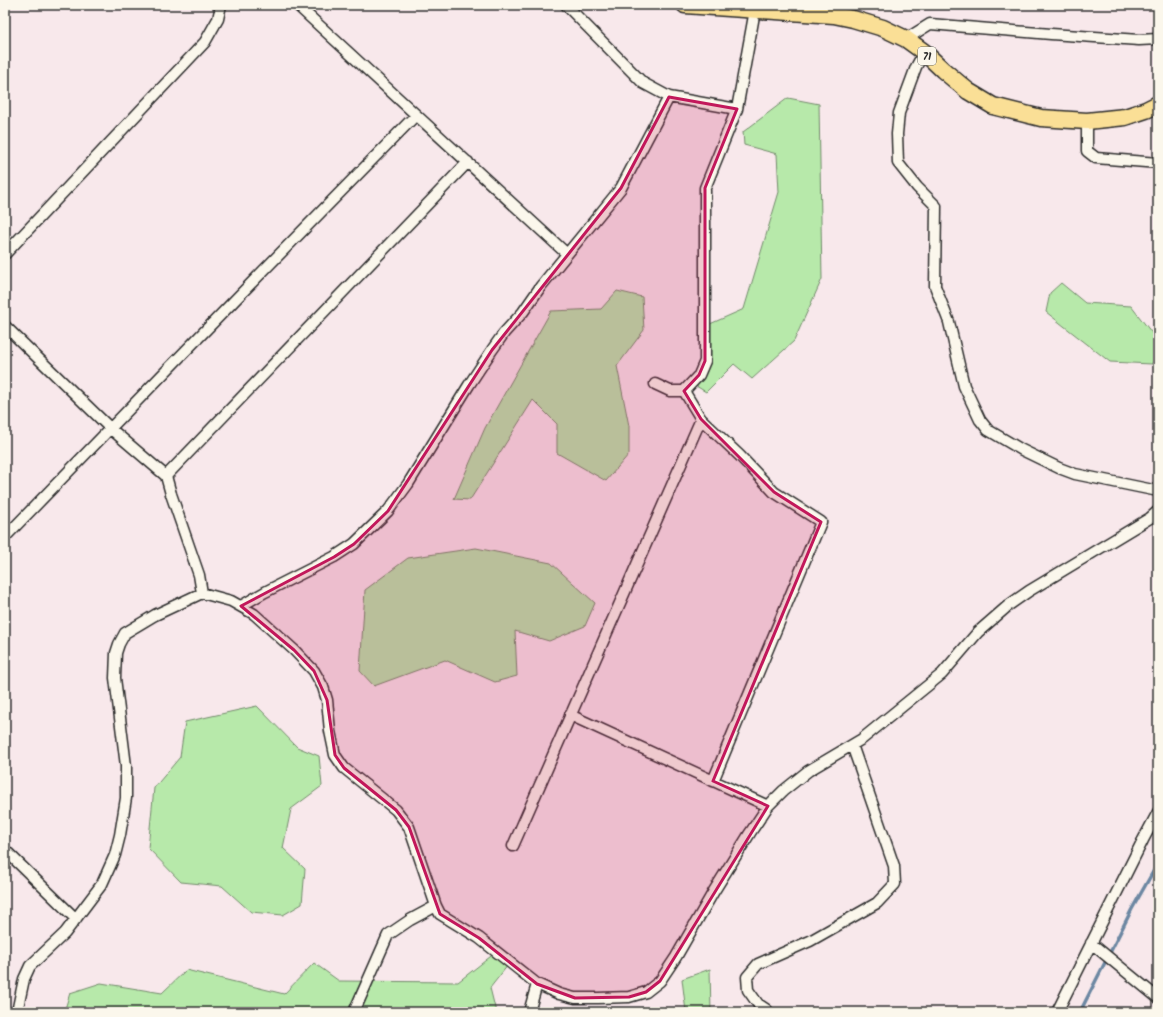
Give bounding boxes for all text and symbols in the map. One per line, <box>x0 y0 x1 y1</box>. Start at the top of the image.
road number: 71 <box>918 47 936 65</box>

